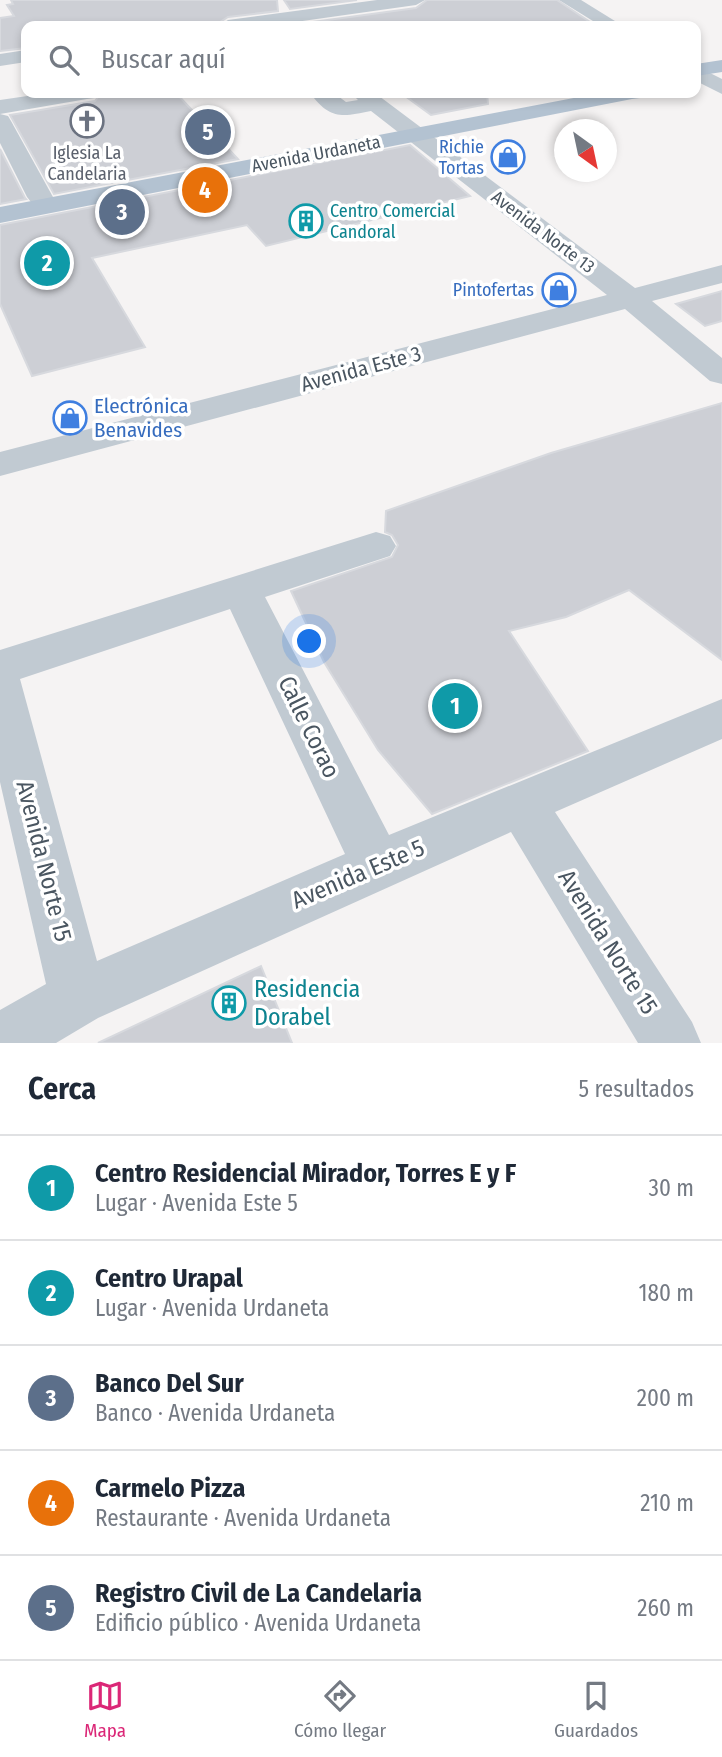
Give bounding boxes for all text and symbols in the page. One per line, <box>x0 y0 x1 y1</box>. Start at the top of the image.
search box <box>21 21 701 98</box>
icon: search <box>45 41 83 79</box>
text: Buscar aquí <box>101 44 226 75</box>
church icon: Iglesia La Candelaria <box>68 102 106 140</box>
pin: 5 <box>185 106 231 158</box>
north arrow <box>554 119 617 182</box>
street label: Avenida Urdaneta <box>250 131 382 177</box>
place label: Richie Tortas <box>439 136 484 179</box>
shop icon: Richie Tortas <box>489 138 527 176</box>
place label: Iglesia La Candelaria <box>48 142 127 185</box>
pin: 4 <box>182 164 228 216</box>
pin: 3 <box>99 186 145 238</box>
street label: Avenida Norte 13 <box>487 186 599 278</box>
place label: Centro Comercial Candoral <box>330 200 455 243</box>
building icon: Centro Comercial Candoral <box>287 202 325 240</box>
pin: 2 <box>24 237 70 289</box>
shop icon: Pintofertas <box>540 271 578 309</box>
place label: Pintofertas <box>453 279 534 301</box>
street label: Avenida Este 3 <box>298 340 424 398</box>
place label: Electrónica Benavides <box>94 393 189 443</box>
shop icon: Electrónica Benavides <box>51 399 89 437</box>
your location <box>292 624 326 658</box>
street label: Calle Corao <box>272 671 346 783</box>
pin: 1 <box>432 680 478 732</box>
street label: Avenida Norte 15 <box>10 778 78 944</box>
street label: Avenida Este 5 <box>287 833 429 915</box>
street label: Avenida Norte 15 <box>552 865 664 1019</box>
place label: Residencia Dorabel <box>254 975 360 1031</box>
building icon: Residencia Dorabel <box>210 984 248 1022</box>
text: Cerca <box>28 1071 96 1107</box>
text: 5 resultados <box>578 1075 694 1103</box>
text: Centro Residencial Mirador, Torres E y F <box>95 1158 516 1189</box>
text: 1 <box>46 1174 56 1202</box>
text: 30 m <box>649 1174 694 1202</box>
text: Lugar · Avenida Este 5 <box>95 1189 298 1217</box>
text: Centro Urapal <box>95 1263 243 1294</box>
text: 2 <box>46 1279 56 1307</box>
text: 180 m <box>638 1279 694 1307</box>
text: Lugar · Avenida Urdaneta <box>95 1294 329 1322</box>
text: Banco Del Sur <box>95 1368 244 1399</box>
text: 3 <box>46 1384 56 1412</box>
text: 200 m <box>637 1384 694 1412</box>
text: Banco · Avenida Urdaneta <box>95 1399 335 1427</box>
text: Carmelo Pizza <box>95 1473 245 1504</box>
text: 4 <box>45 1489 57 1517</box>
text: 210 m <box>640 1489 694 1517</box>
text: Restaurante · Avenida Urdaneta <box>95 1504 391 1532</box>
text: Registro Civil de La Candelaria <box>95 1578 422 1609</box>
text: 5 <box>45 1594 57 1622</box>
text: 260 m <box>637 1594 694 1622</box>
text: Edificio público · Avenida Urdaneta <box>95 1609 421 1637</box>
tab: Mapa <box>84 1677 126 1742</box>
tab: Cómo llegar <box>294 1677 386 1742</box>
tab: Guardados <box>554 1677 638 1742</box>

